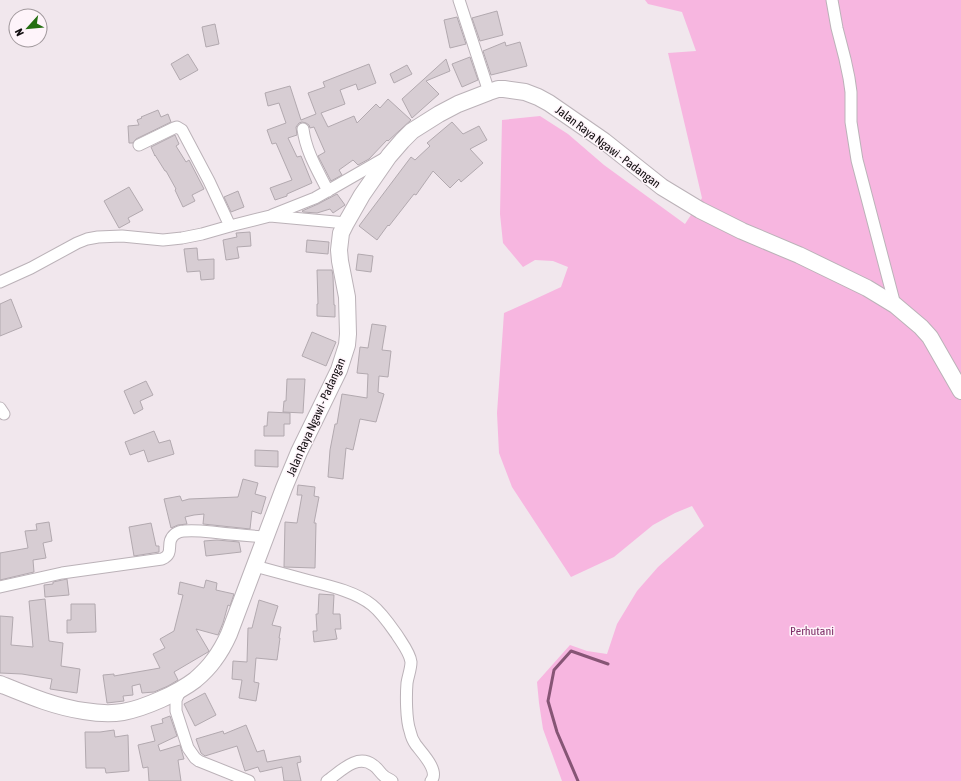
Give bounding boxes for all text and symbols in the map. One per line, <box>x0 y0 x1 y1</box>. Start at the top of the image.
north arrow <box>8 8 48 48</box>
text: N <box>12 27 26 38</box>
street label: Jalan Raya Ngawi - Padangan <box>553 103 663 191</box>
street label: Jalan Raya Ngawi - Padangan <box>284 356 348 478</box>
park label: Perhutani <box>790 624 834 638</box>

